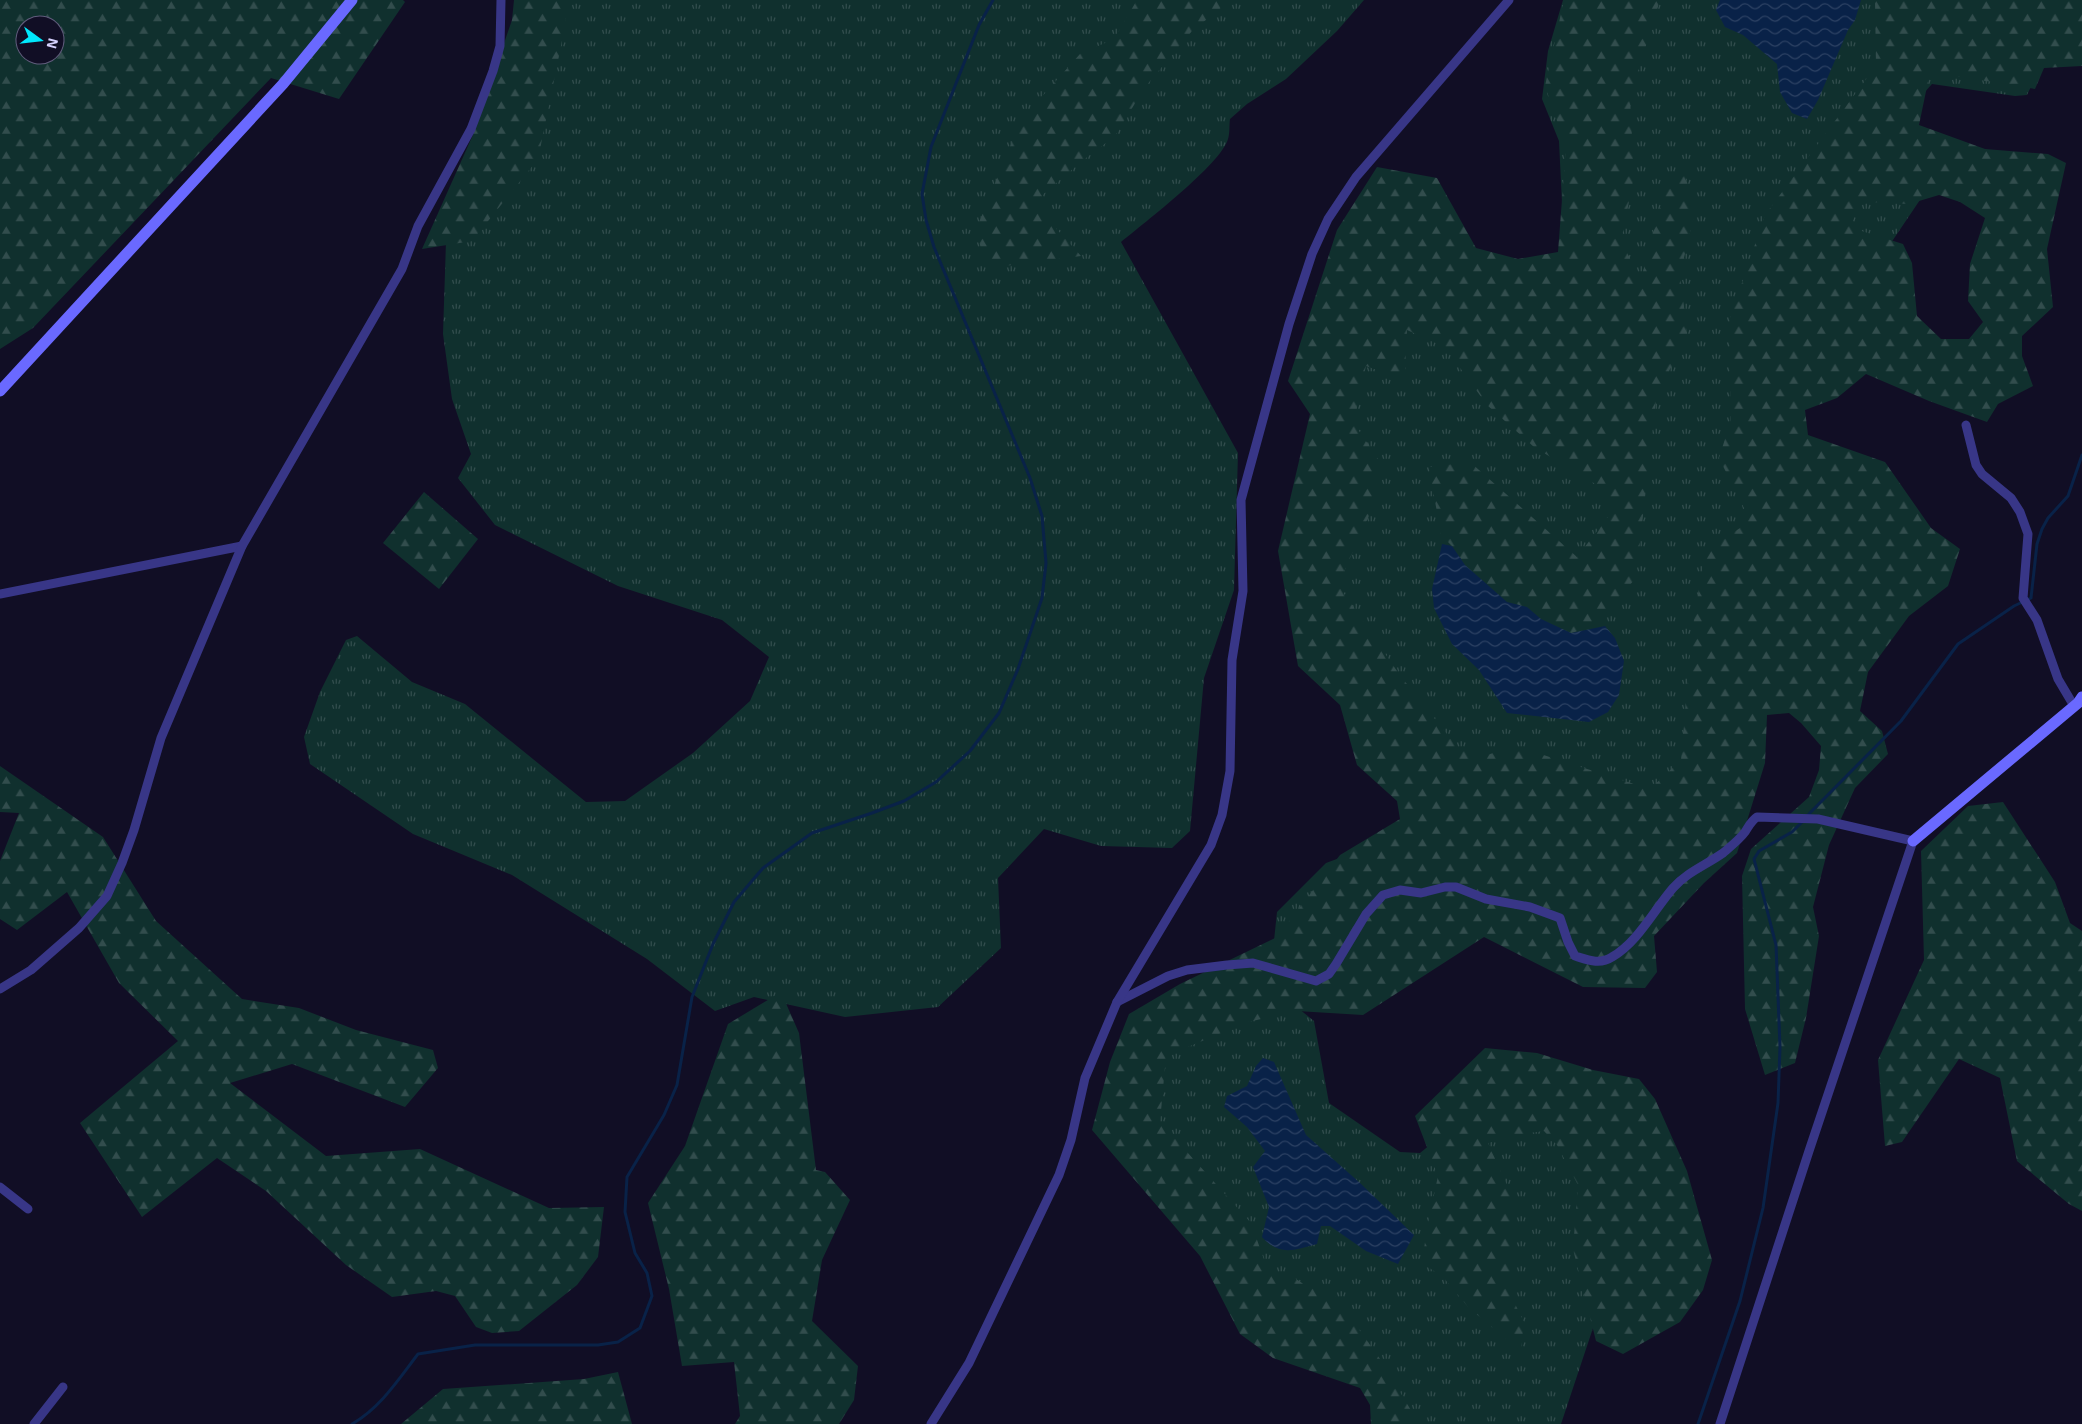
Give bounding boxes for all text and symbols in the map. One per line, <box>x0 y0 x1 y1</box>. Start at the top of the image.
north arrow <box>15 15 65 65</box>
text: N <box>44 36 63 51</box>

